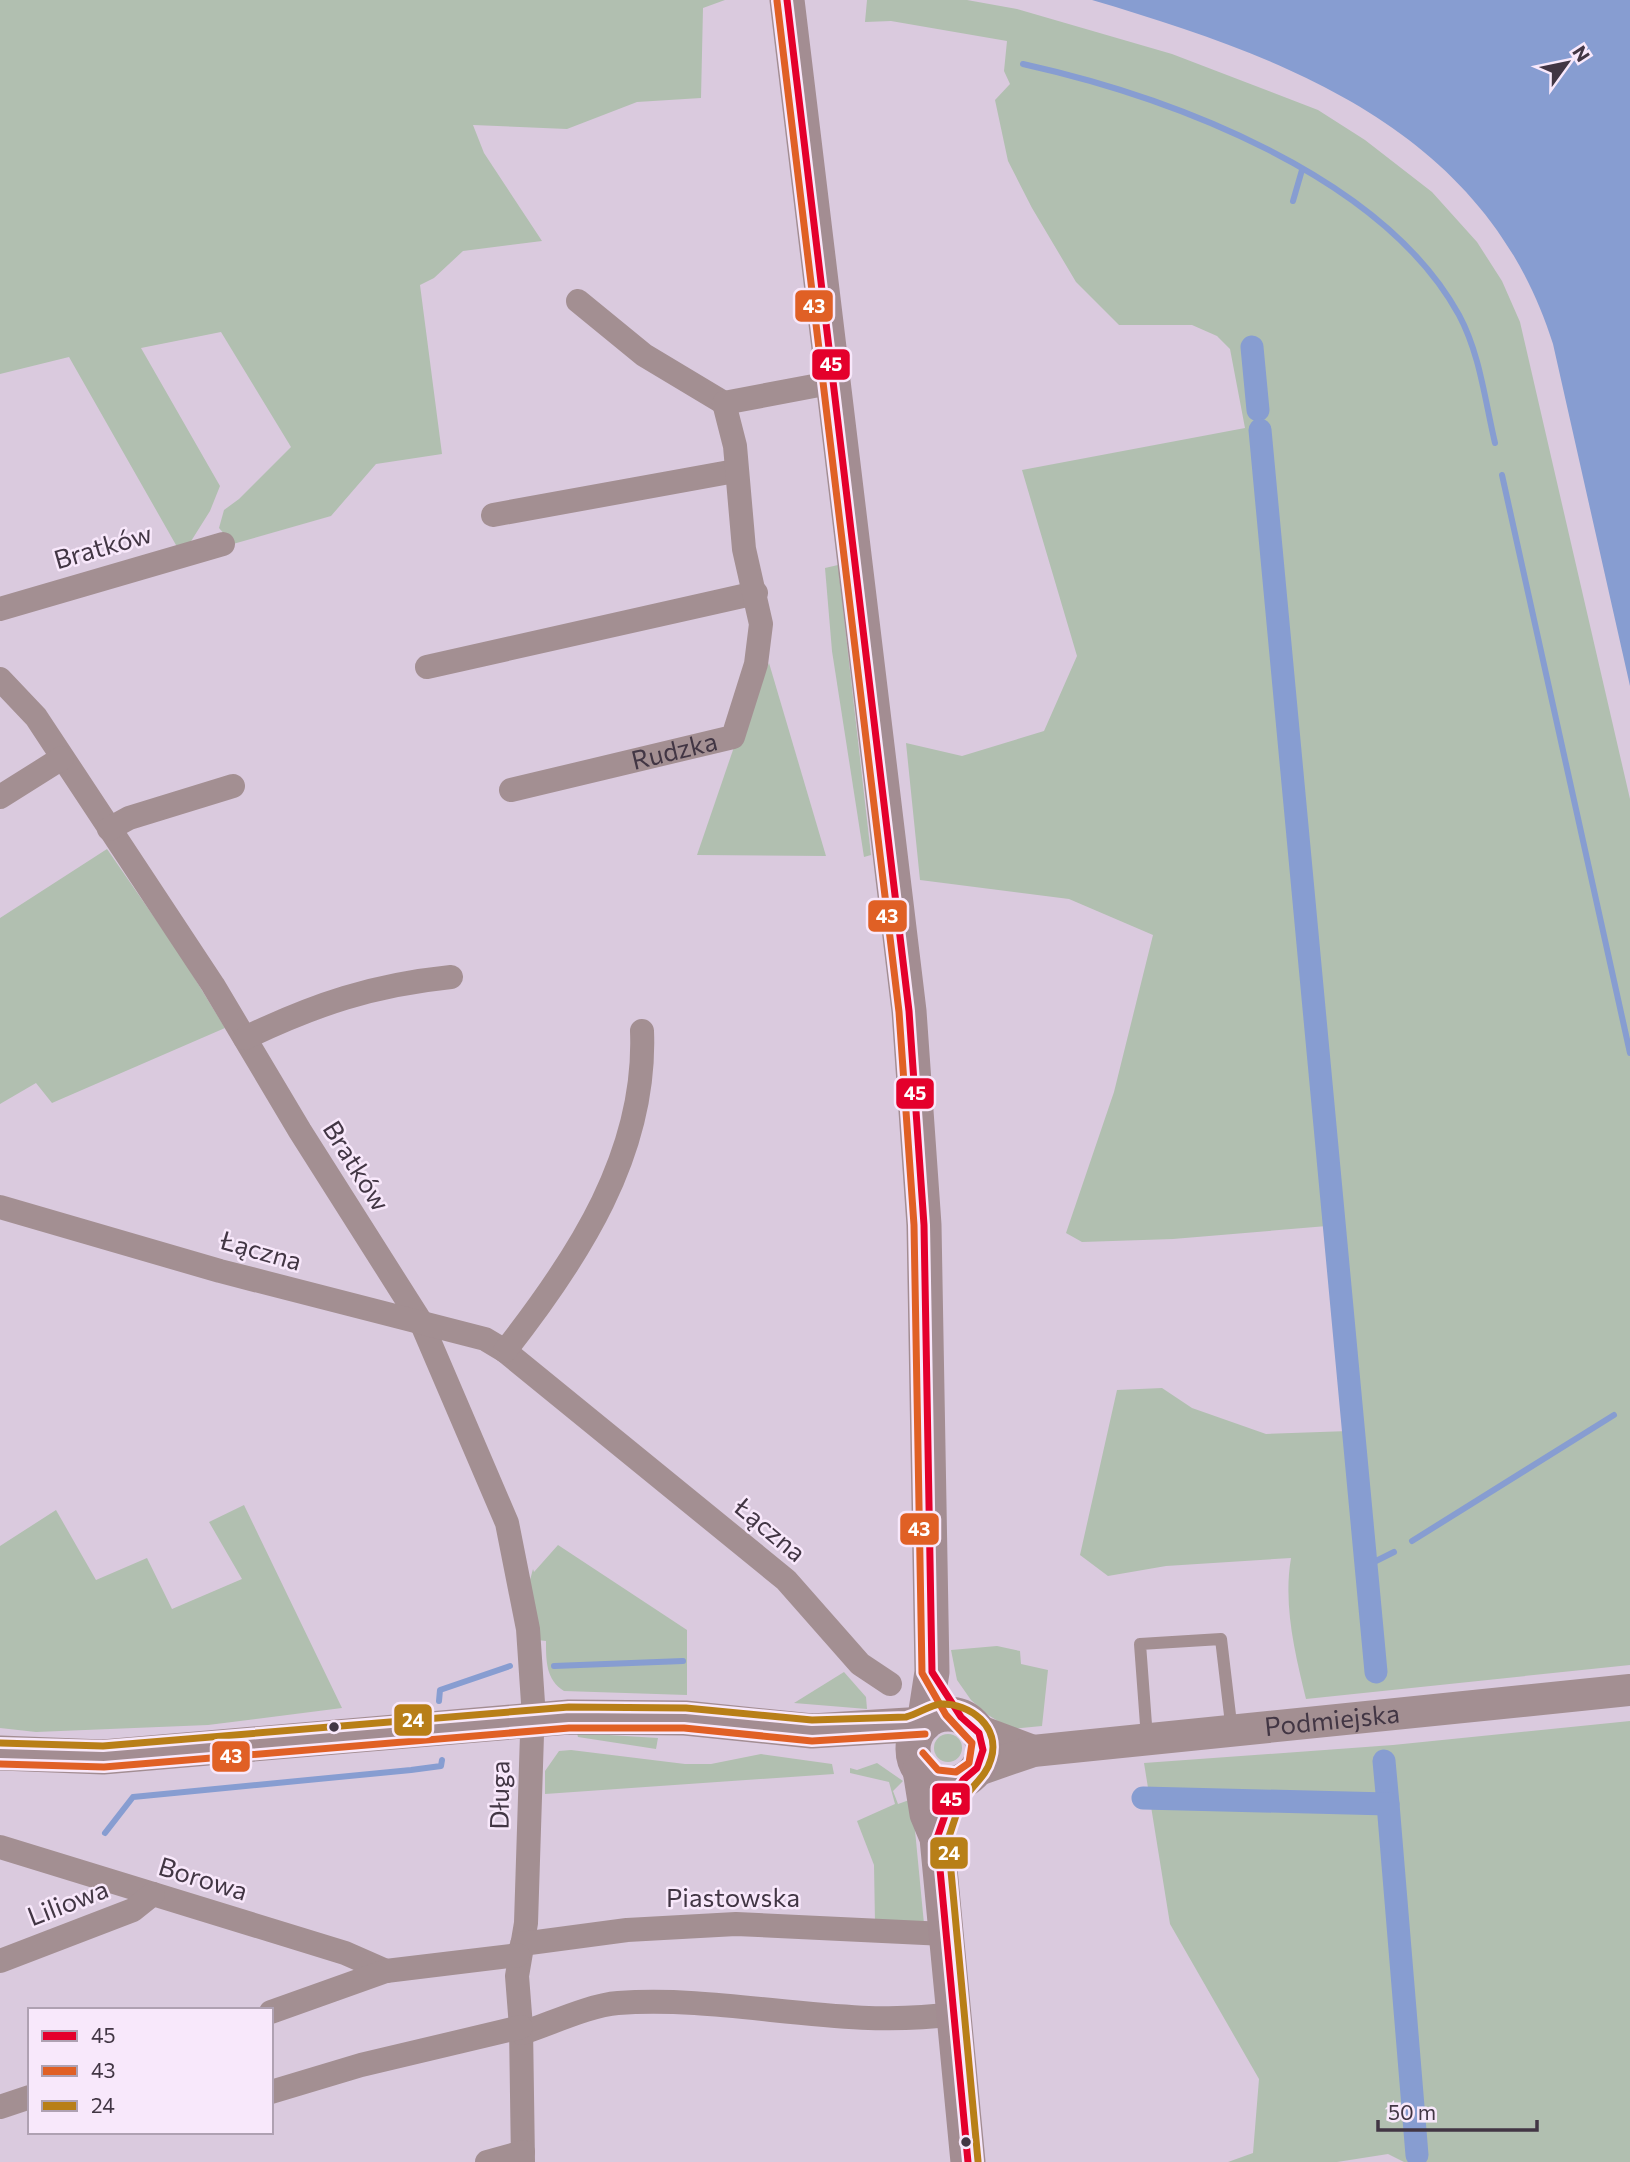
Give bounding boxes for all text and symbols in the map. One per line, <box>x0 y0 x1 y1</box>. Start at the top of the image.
north arrow <box>1532 28 1602 98</box>
text: N <box>1568 41 1595 66</box>
line badge: 43 <box>794 289 834 323</box>
text: 43 <box>803 294 825 317</box>
line badge: 45 <box>811 348 851 381</box>
text: 45 <box>820 352 842 375</box>
street label: Bratków <box>50 517 155 574</box>
street label: Rudzka <box>628 724 720 775</box>
line badge: 43 <box>867 899 908 933</box>
text: 43 <box>876 904 898 927</box>
line badge: 45 <box>895 1077 935 1110</box>
text: 45 <box>904 1081 926 1104</box>
street label: Bratków <box>317 1114 397 1216</box>
street label: Łączna <box>216 1223 306 1276</box>
street label: Łączna <box>728 1490 813 1567</box>
line badge: 43 <box>899 1512 940 1546</box>
text: 43 <box>908 1517 930 1540</box>
street label: Podmiejska <box>1263 1697 1401 1741</box>
line badge: 24 <box>393 1703 433 1737</box>
text: 24 <box>402 1708 424 1731</box>
unlabelled marker <box>327 1720 341 1734</box>
line badge: 43 <box>211 1740 251 1773</box>
text: 43 <box>220 1744 242 1767</box>
street label: Długa <box>482 1760 515 1830</box>
line badge: 45 <box>931 1782 971 1816</box>
text: 45 <box>940 1787 962 1810</box>
line badge: 24 <box>929 1836 969 1870</box>
text: 24 <box>938 1841 960 1864</box>
street label: Borowa <box>155 1849 252 1906</box>
street label: Liliowa <box>23 1872 112 1931</box>
street label: Piastowska <box>666 1881 800 1912</box>
legend <box>28 2008 273 2134</box>
text: 45 <box>91 2022 116 2047</box>
text: 43 <box>91 2057 116 2082</box>
scale bar <box>1378 2088 1537 2132</box>
text: 24 <box>91 2092 115 2117</box>
text: 50 m <box>1388 2099 1436 2124</box>
unlabelled marker <box>959 2135 973 2149</box>

